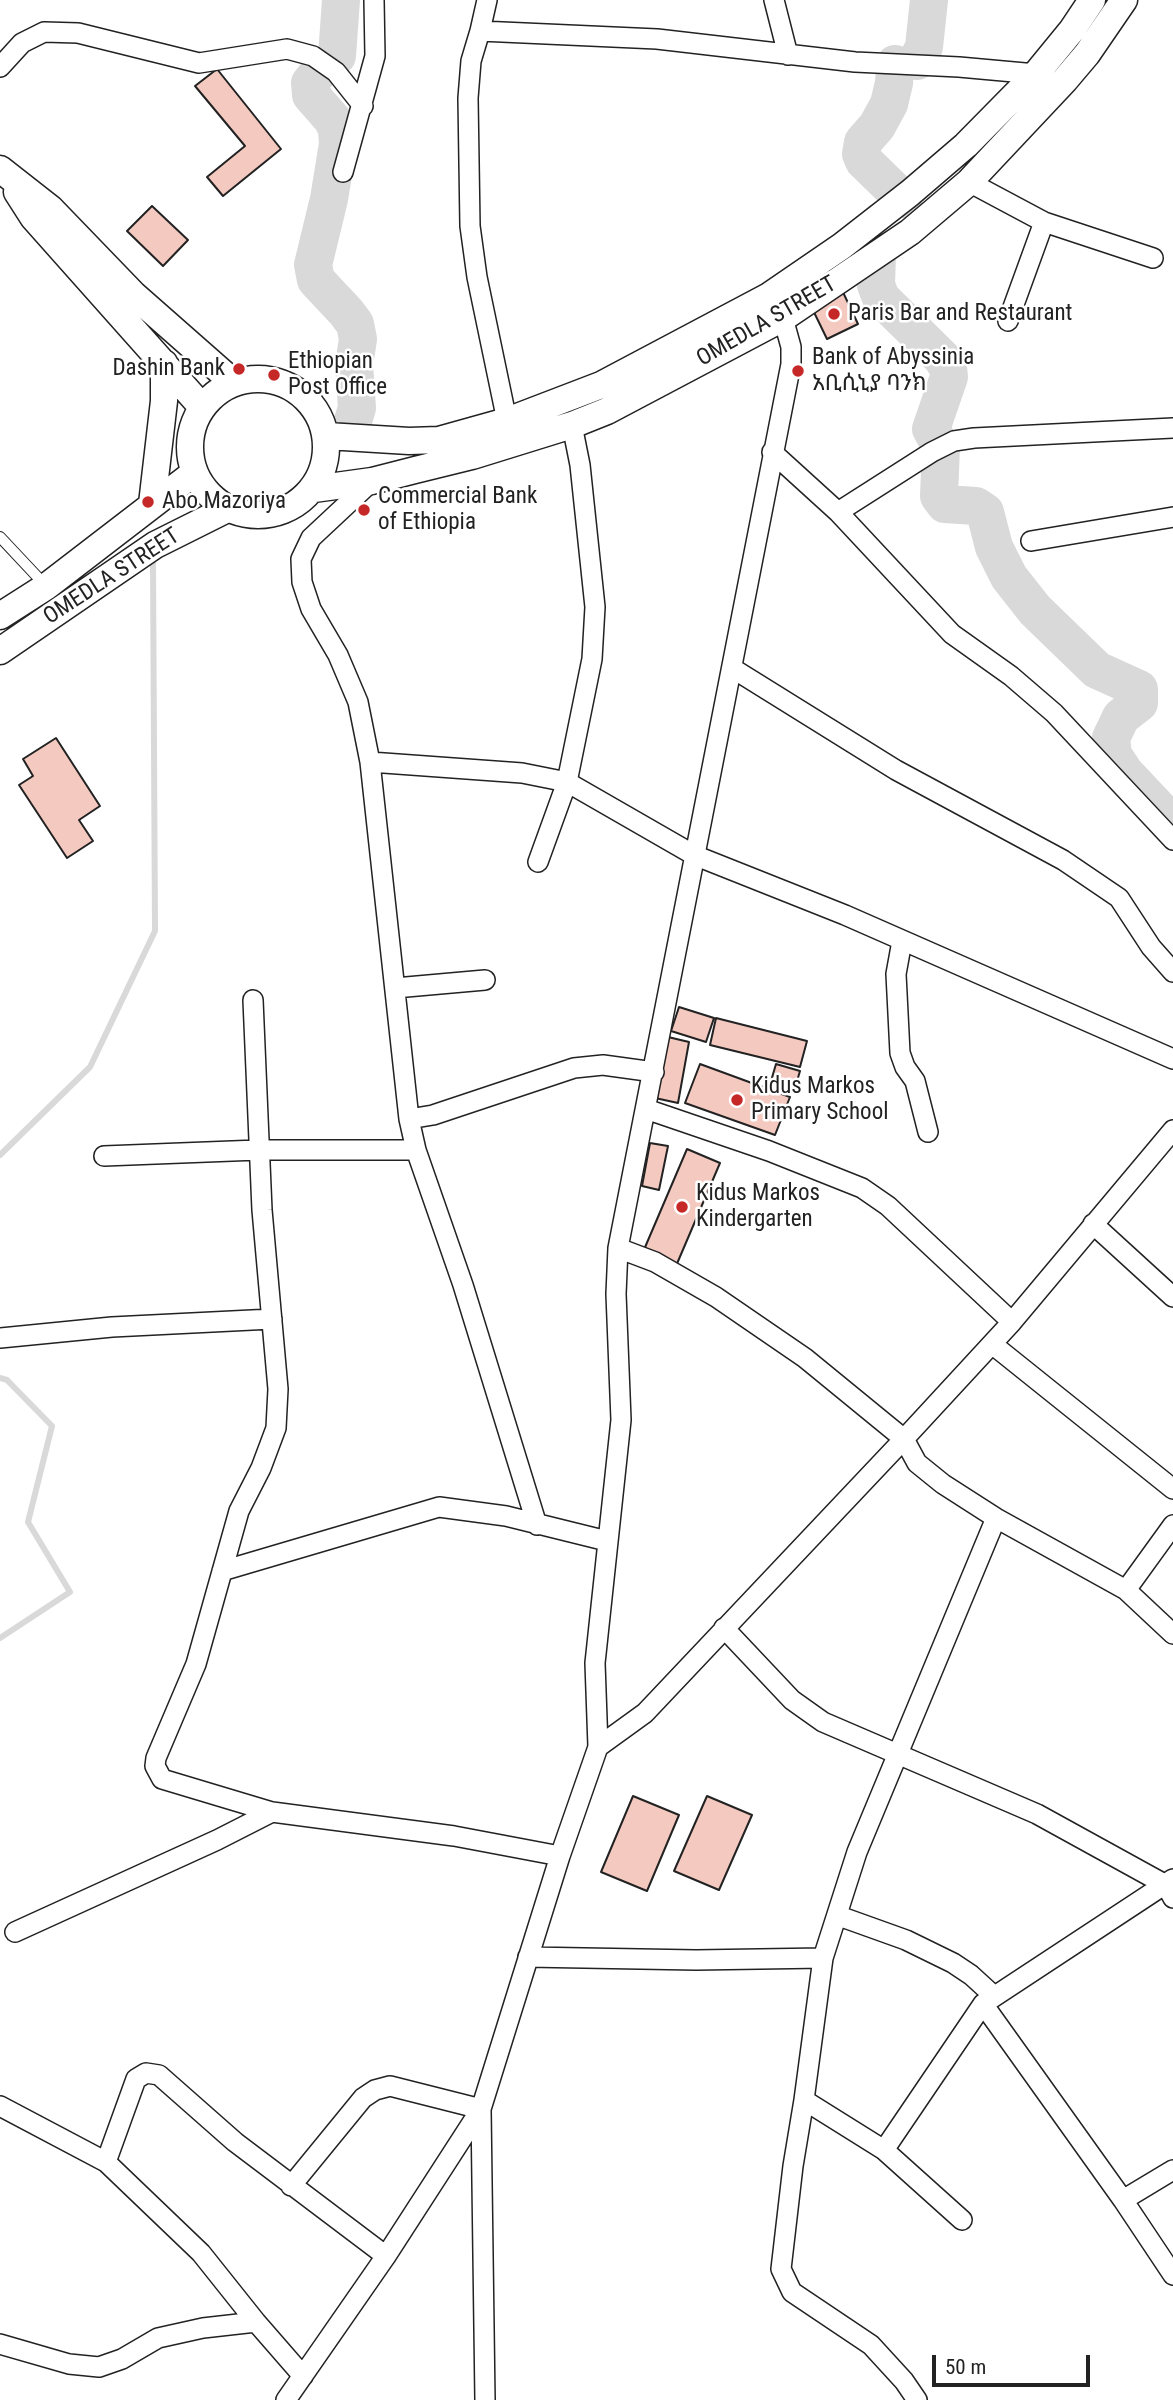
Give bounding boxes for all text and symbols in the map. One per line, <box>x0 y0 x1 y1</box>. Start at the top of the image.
street label: OMEDLA STREET <box>692 271 842 373</box>
place label: Paris Bar and Restaurant <box>848 300 1072 328</box>
marker: Paris Bar and Restaurant <box>826 306 842 322</box>
place label: Bank of Abyssinia አቢሲኒያ ባንክ <box>812 344 974 398</box>
place label: Ethiopian Post Office <box>288 348 387 402</box>
place label: Dashin Bank <box>112 355 225 383</box>
marker: Dashin Bank <box>231 361 247 377</box>
marker: Bank of Abyssinia አቢሲኒያ ባንክ <box>790 363 806 379</box>
marker: Ethiopian Post Office <box>266 367 282 383</box>
place label: Commercial Bank of Ethiopia <box>378 483 537 537</box>
place label: Abo Mazoriya <box>162 488 286 516</box>
marker: Abo Mazoriya <box>140 494 156 510</box>
marker: Commercial Bank of Ethiopia <box>356 502 372 518</box>
street label: OMEDLA STREET <box>39 523 185 631</box>
place label: Kidus Markos Primary School <box>751 1073 888 1127</box>
marker: Kidus Markos Primary School <box>729 1092 745 1108</box>
place label: Kidus Markos Kindergarten <box>696 1180 820 1234</box>
marker: Kidus Markos Kindergarten <box>674 1199 690 1215</box>
scale bar <box>935 2340 1092 2384</box>
text: 50 m <box>945 2355 986 2379</box>

